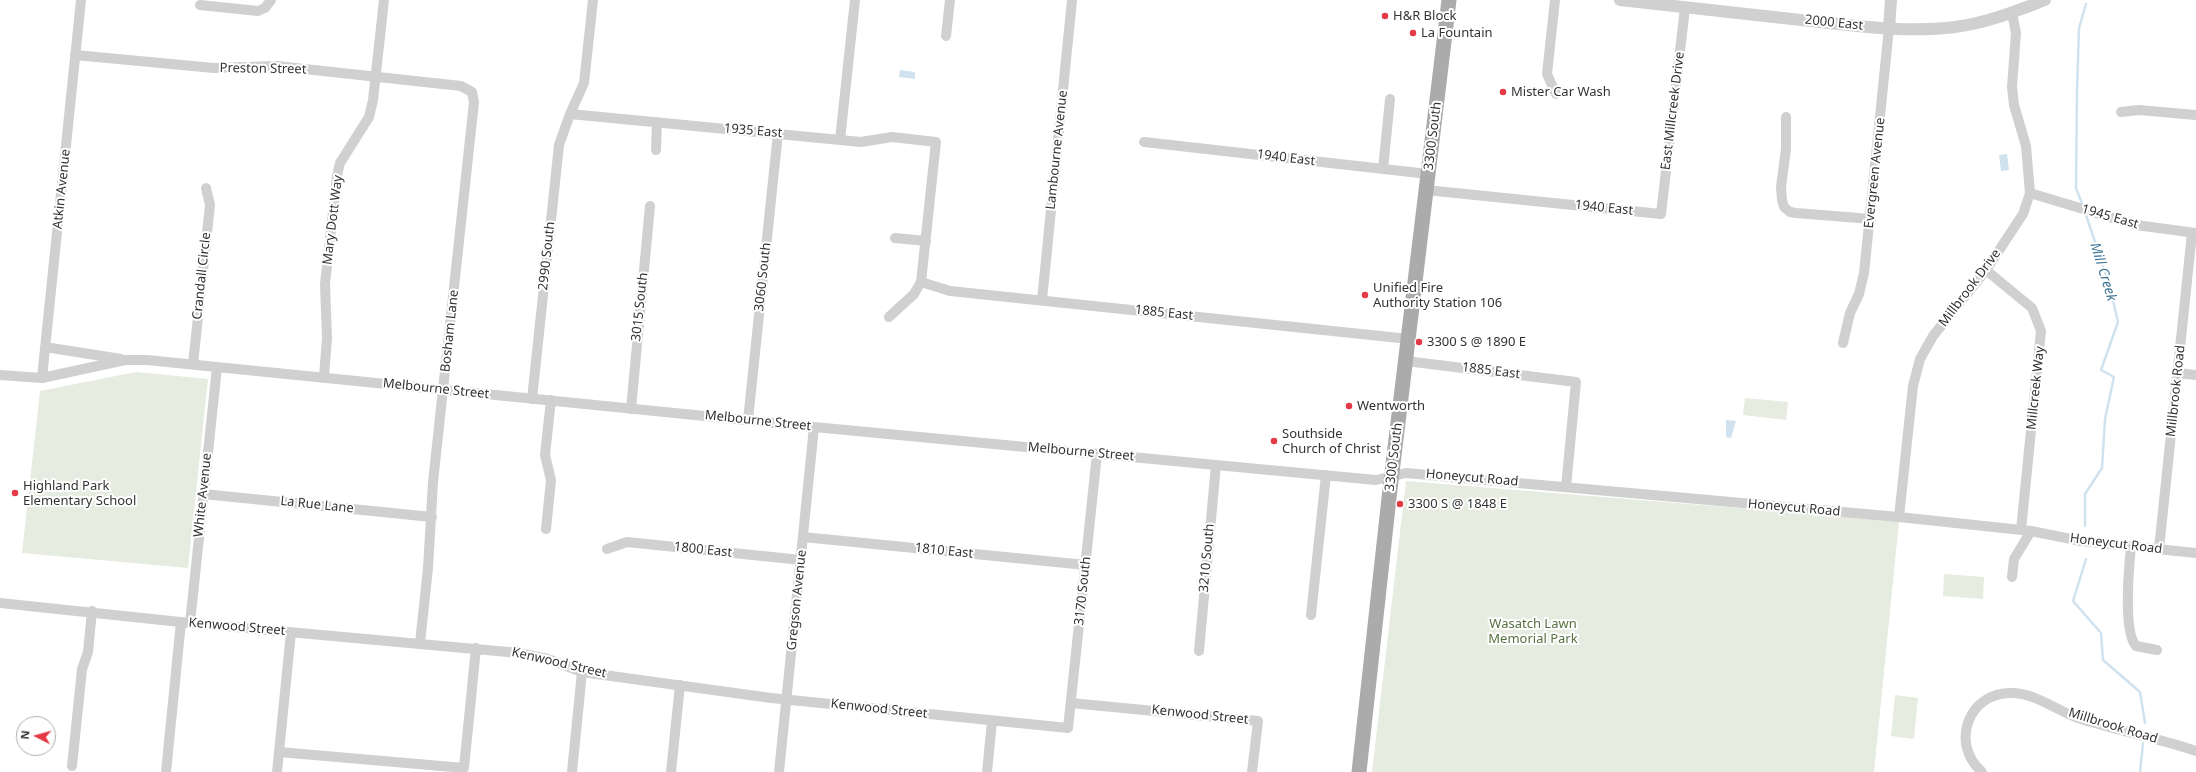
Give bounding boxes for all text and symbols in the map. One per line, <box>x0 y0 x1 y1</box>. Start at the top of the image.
place label: H&R Block <box>1393 8 1456 24</box>
marker: H&R Block <box>1380 11 1390 21</box>
street label: 2000 East <box>1804 12 1864 34</box>
place label: La Fountain <box>1421 25 1493 41</box>
marker: La Fountain <box>1408 28 1418 38</box>
street label: East Millcreek Drive <box>1658 51 1688 171</box>
street label: Preston Street <box>219 60 307 78</box>
place label: Mister Car Wash <box>1511 84 1611 100</box>
marker: Mister Car Wash <box>1498 87 1508 97</box>
street label: Lambourne Avenue <box>1043 90 1071 210</box>
street label: 3300 South <box>1421 101 1445 171</box>
street label: Evergreen Avenue <box>1861 117 1889 229</box>
street label: 1935 East <box>723 121 783 141</box>
street label: 1940 East <box>1256 147 1316 169</box>
street label: Atkin Avenue <box>50 148 74 230</box>
street label: Mary Dott Way <box>320 174 346 266</box>
street label: 1940 East <box>1574 197 1634 219</box>
street label: 1945 East <box>2080 201 2140 233</box>
street label: 2990 South <box>536 221 558 291</box>
street label: Crandall Circle <box>190 232 214 320</box>
water label: Mill Creek <box>2086 241 2120 303</box>
street label: 3060 South <box>752 242 774 312</box>
street label: Millbrook Drive <box>1936 246 2004 330</box>
street label: 3015 South <box>629 272 651 342</box>
place label: Unified Fire Authority Station 106 <box>1373 280 1502 311</box>
street label: Bosham Lane <box>438 289 462 373</box>
marker: Unified Fire Authority Station 106 <box>1360 290 1370 300</box>
street label: 1885 East <box>1134 302 1194 324</box>
place label: 3300 S @ 1890 E <box>1427 334 1526 350</box>
marker: 3300 S @ 1890 E <box>1414 337 1424 347</box>
street label: Millbrook Road <box>2163 344 2189 438</box>
street label: Millcreek Way <box>2024 345 2048 431</box>
street label: 1885 East <box>1461 360 1521 382</box>
street label: Melbourne Street <box>382 376 490 402</box>
place label: Wentworth <box>1357 398 1425 414</box>
marker: Wentworth <box>1344 401 1354 411</box>
street label: Melbourne Street <box>704 408 812 434</box>
street label: 3300 South <box>1382 422 1406 492</box>
place label: Southside Church of Christ <box>1282 426 1381 457</box>
marker: Southside Church of Christ <box>1269 436 1279 446</box>
street label: Melbourne Street <box>1027 440 1135 464</box>
street label: White Avenue <box>191 452 215 538</box>
street label: Honeycut Road <box>1425 466 1519 490</box>
place label: Highland Park Elementary School <box>23 478 136 509</box>
marker: Highland Park Elementary School <box>10 488 20 498</box>
street label: La Rue Lane <box>279 493 355 517</box>
place label: 3300 S @ 1848 E <box>1408 496 1507 512</box>
street label: Honeycut Road <box>1747 496 1841 520</box>
marker: 3300 S @ 1848 E <box>1395 499 1405 509</box>
street label: 3210 South <box>1196 523 1218 593</box>
street label: Honeycut Road <box>2069 531 2163 557</box>
street label: 1800 East <box>673 539 733 561</box>
street label: 1810 East <box>914 540 974 562</box>
street label: Gregson Avenue <box>784 549 810 651</box>
street label: 3170 South <box>1072 556 1094 626</box>
street label: Kenwood Street <box>188 615 286 639</box>
park label: Wasatch Lawn Memorial Park <box>1488 616 1578 647</box>
street label: Kenwood Street <box>510 644 608 682</box>
street label: Kenwood Street <box>830 696 928 722</box>
street label: Kenwood Street <box>1151 702 1249 728</box>
street label: Millbrook Road <box>2067 705 2159 747</box>
north arrow <box>16 716 56 756</box>
text: N <box>17 730 32 740</box>

